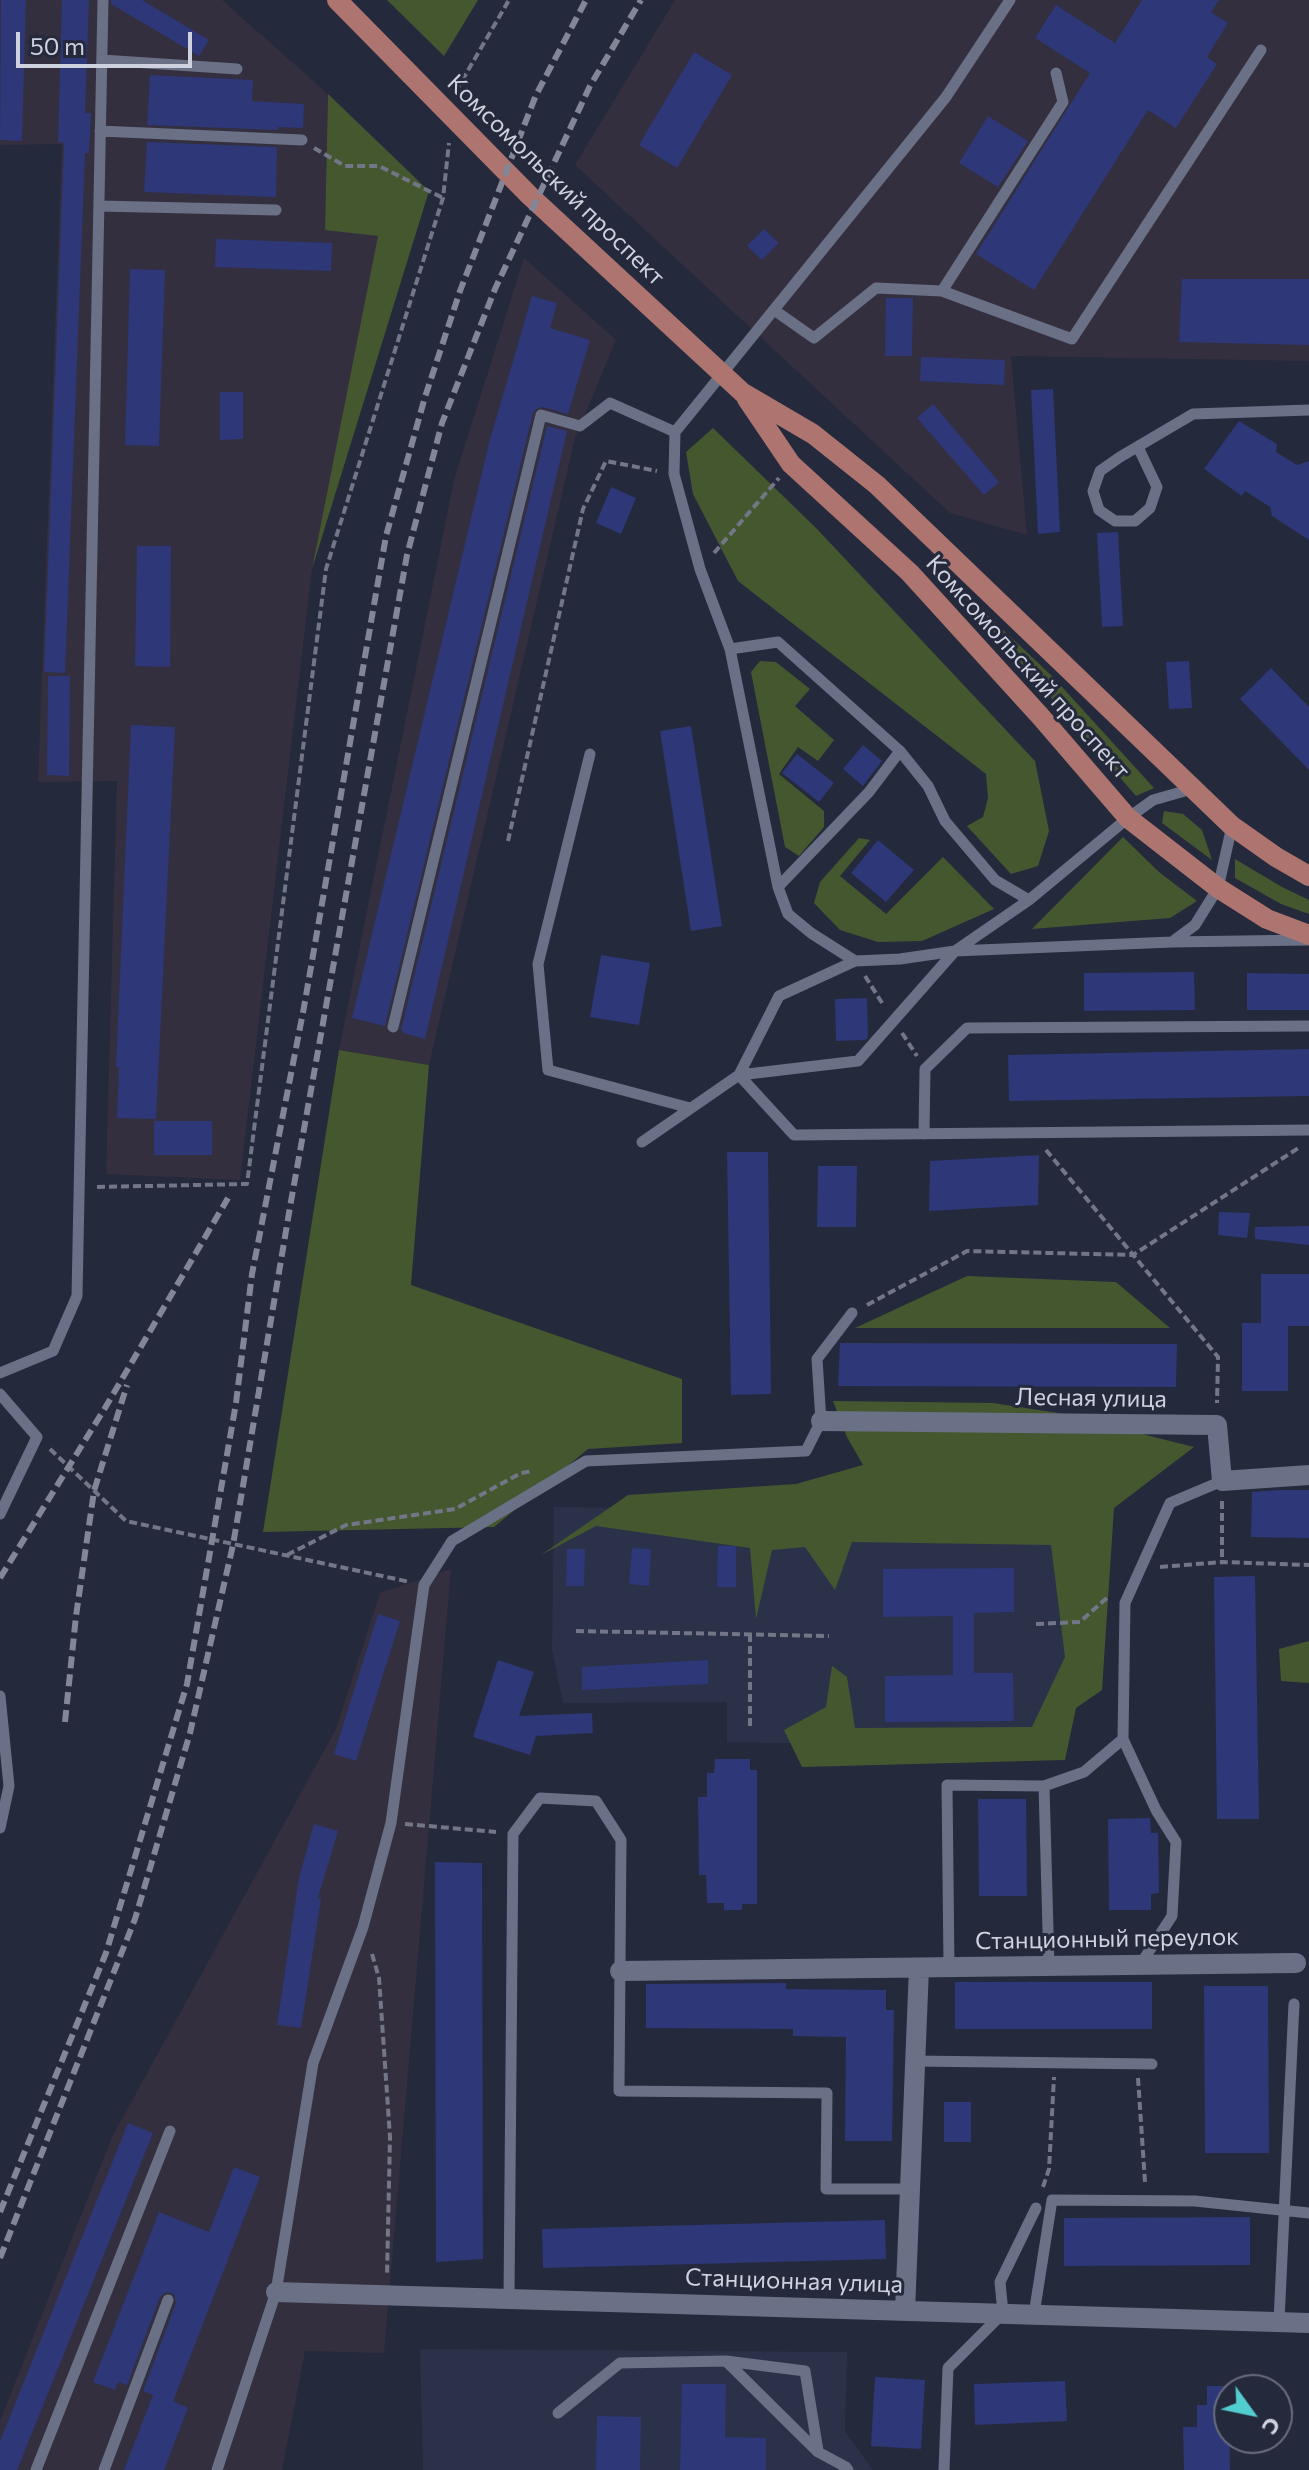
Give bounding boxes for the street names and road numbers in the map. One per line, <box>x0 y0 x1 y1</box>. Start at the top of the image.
street label: Комсомольский проспект <box>441 68 671 292</box>
street label: Комсомольский проспект <box>920 549 1136 785</box>
street label: Лесная улица <box>1015 1382 1167 1414</box>
street label: Станционный переулок <box>975 1922 1239 1956</box>
street label: Станционная улица <box>684 2263 904 2299</box>

